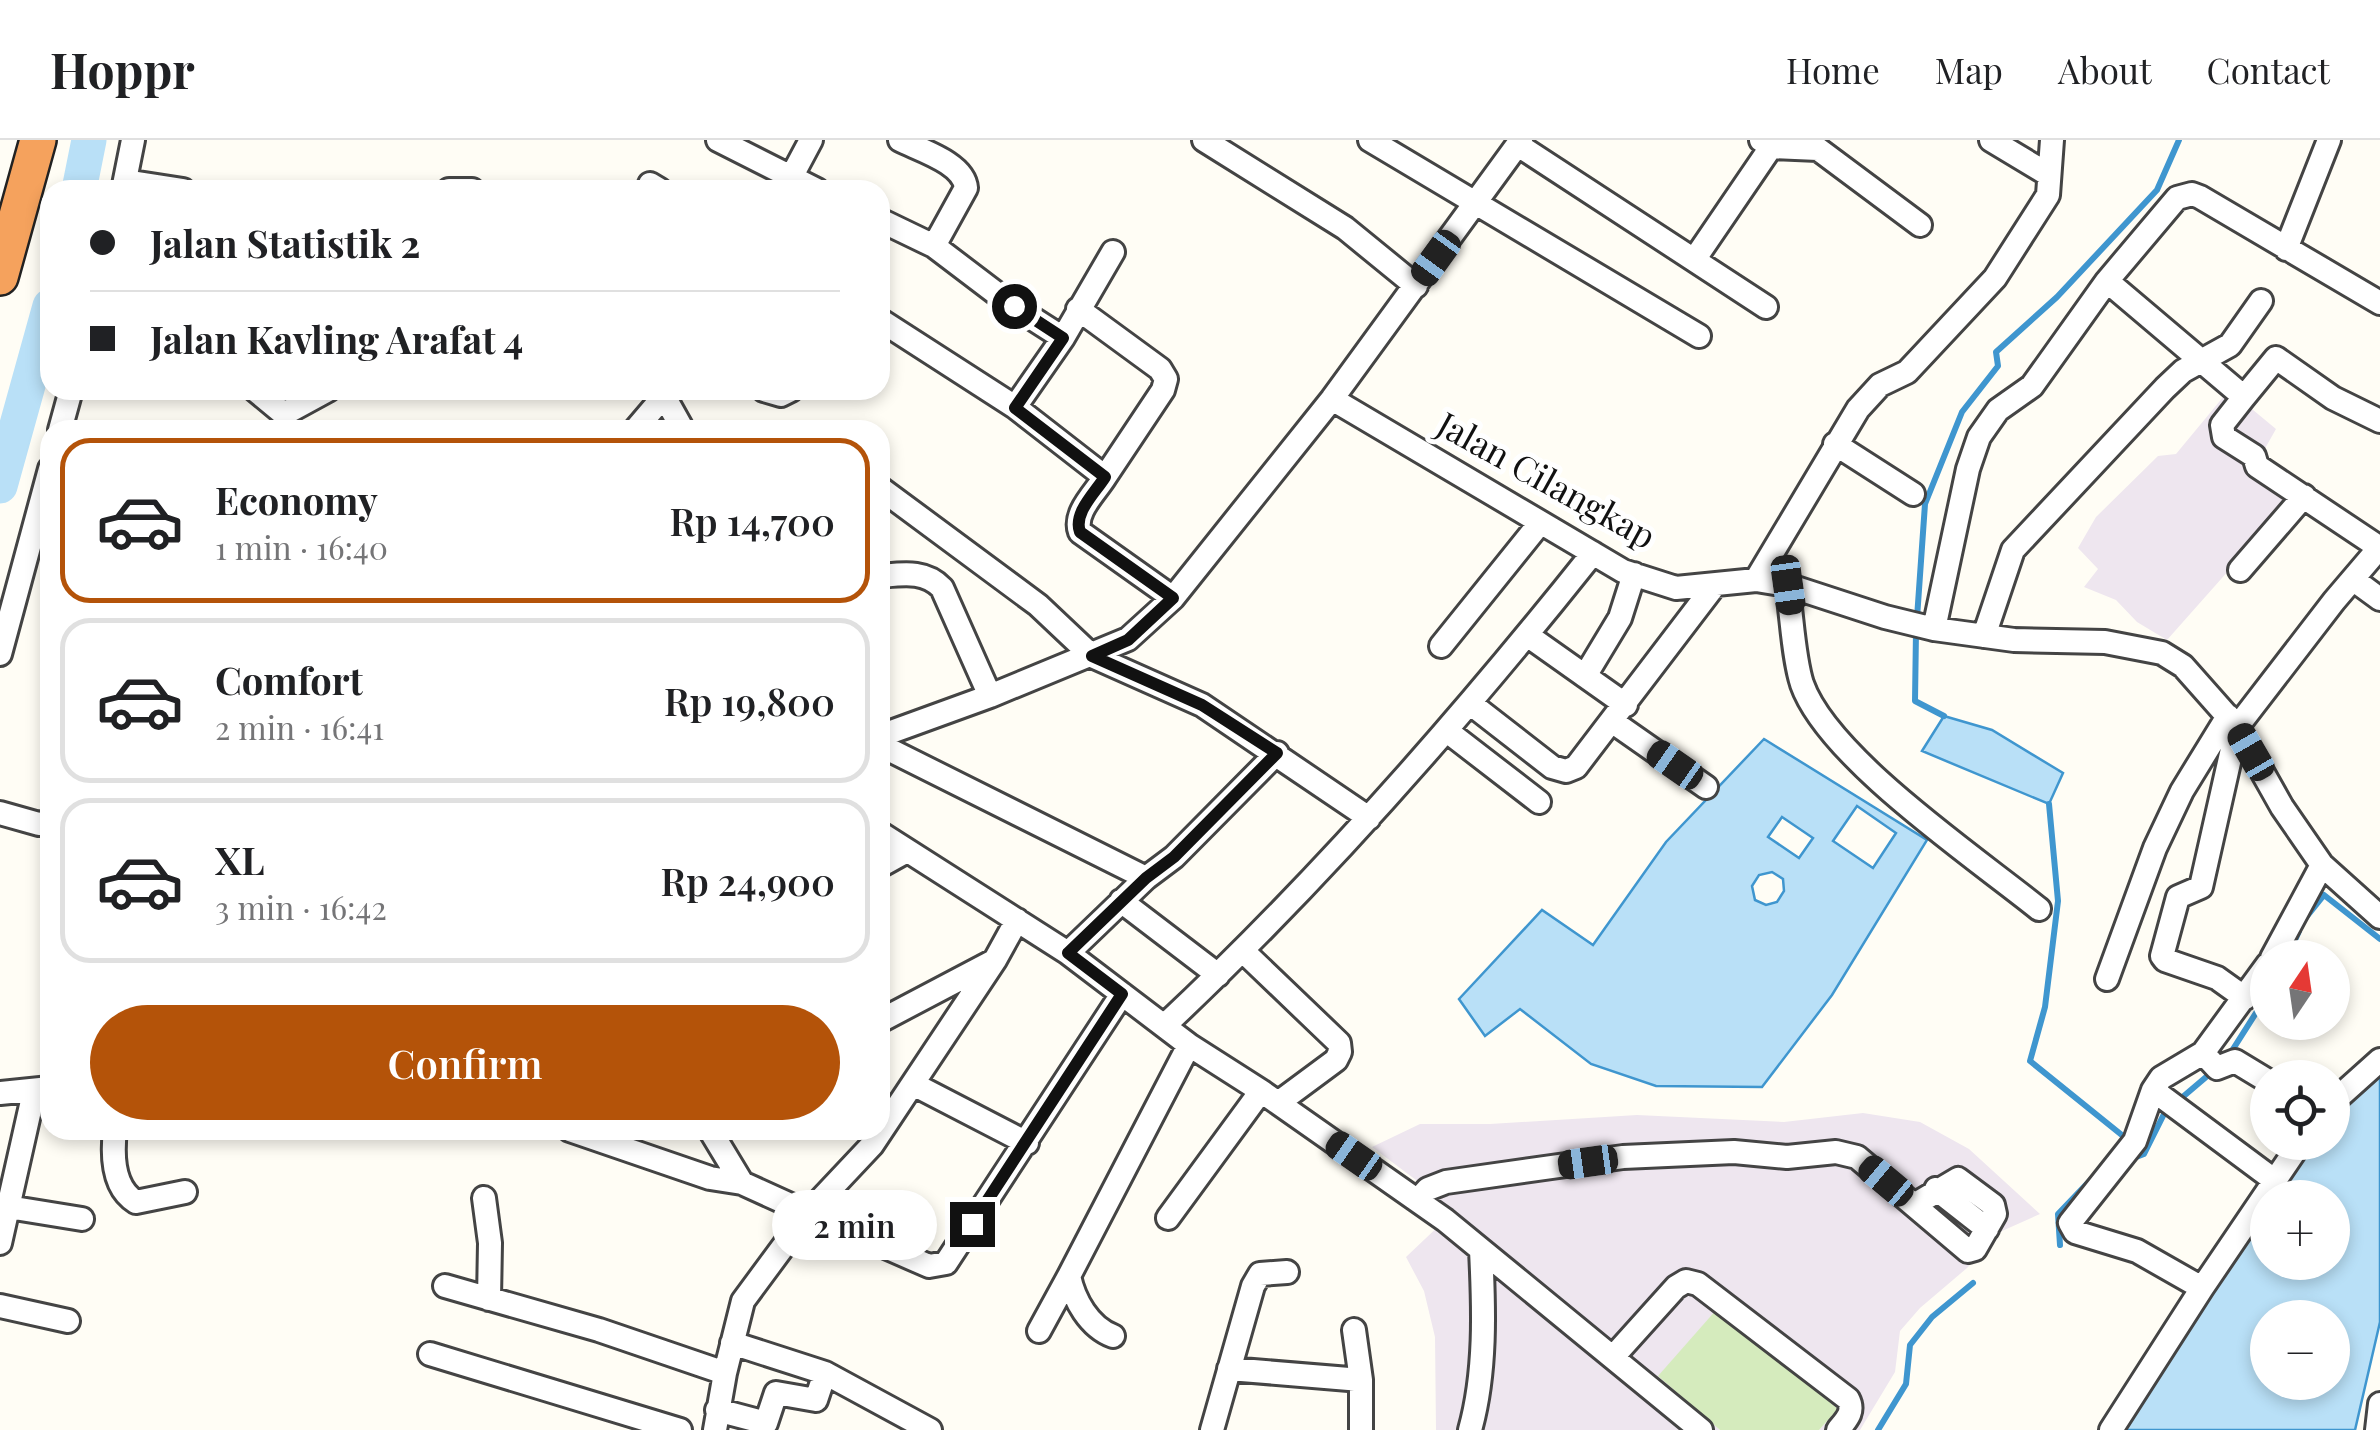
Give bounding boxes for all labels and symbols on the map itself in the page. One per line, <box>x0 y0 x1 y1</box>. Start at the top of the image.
car <box>1406 225 1466 291</box>
route start <box>992 284 1037 329</box>
street label: Jalan Cilangkap <box>1429 399 1665 558</box>
car <box>1769 553 1807 617</box>
car <box>2223 719 2279 785</box>
car <box>1642 736 1708 794</box>
north arrow <box>2250 940 2350 1040</box>
car <box>1321 1127 1387 1185</box>
car <box>1556 1143 1620 1181</box>
car <box>1853 1150 1919 1212</box>
callout: 2 min <box>772 1189 937 1259</box>
route end <box>950 1202 995 1247</box>

